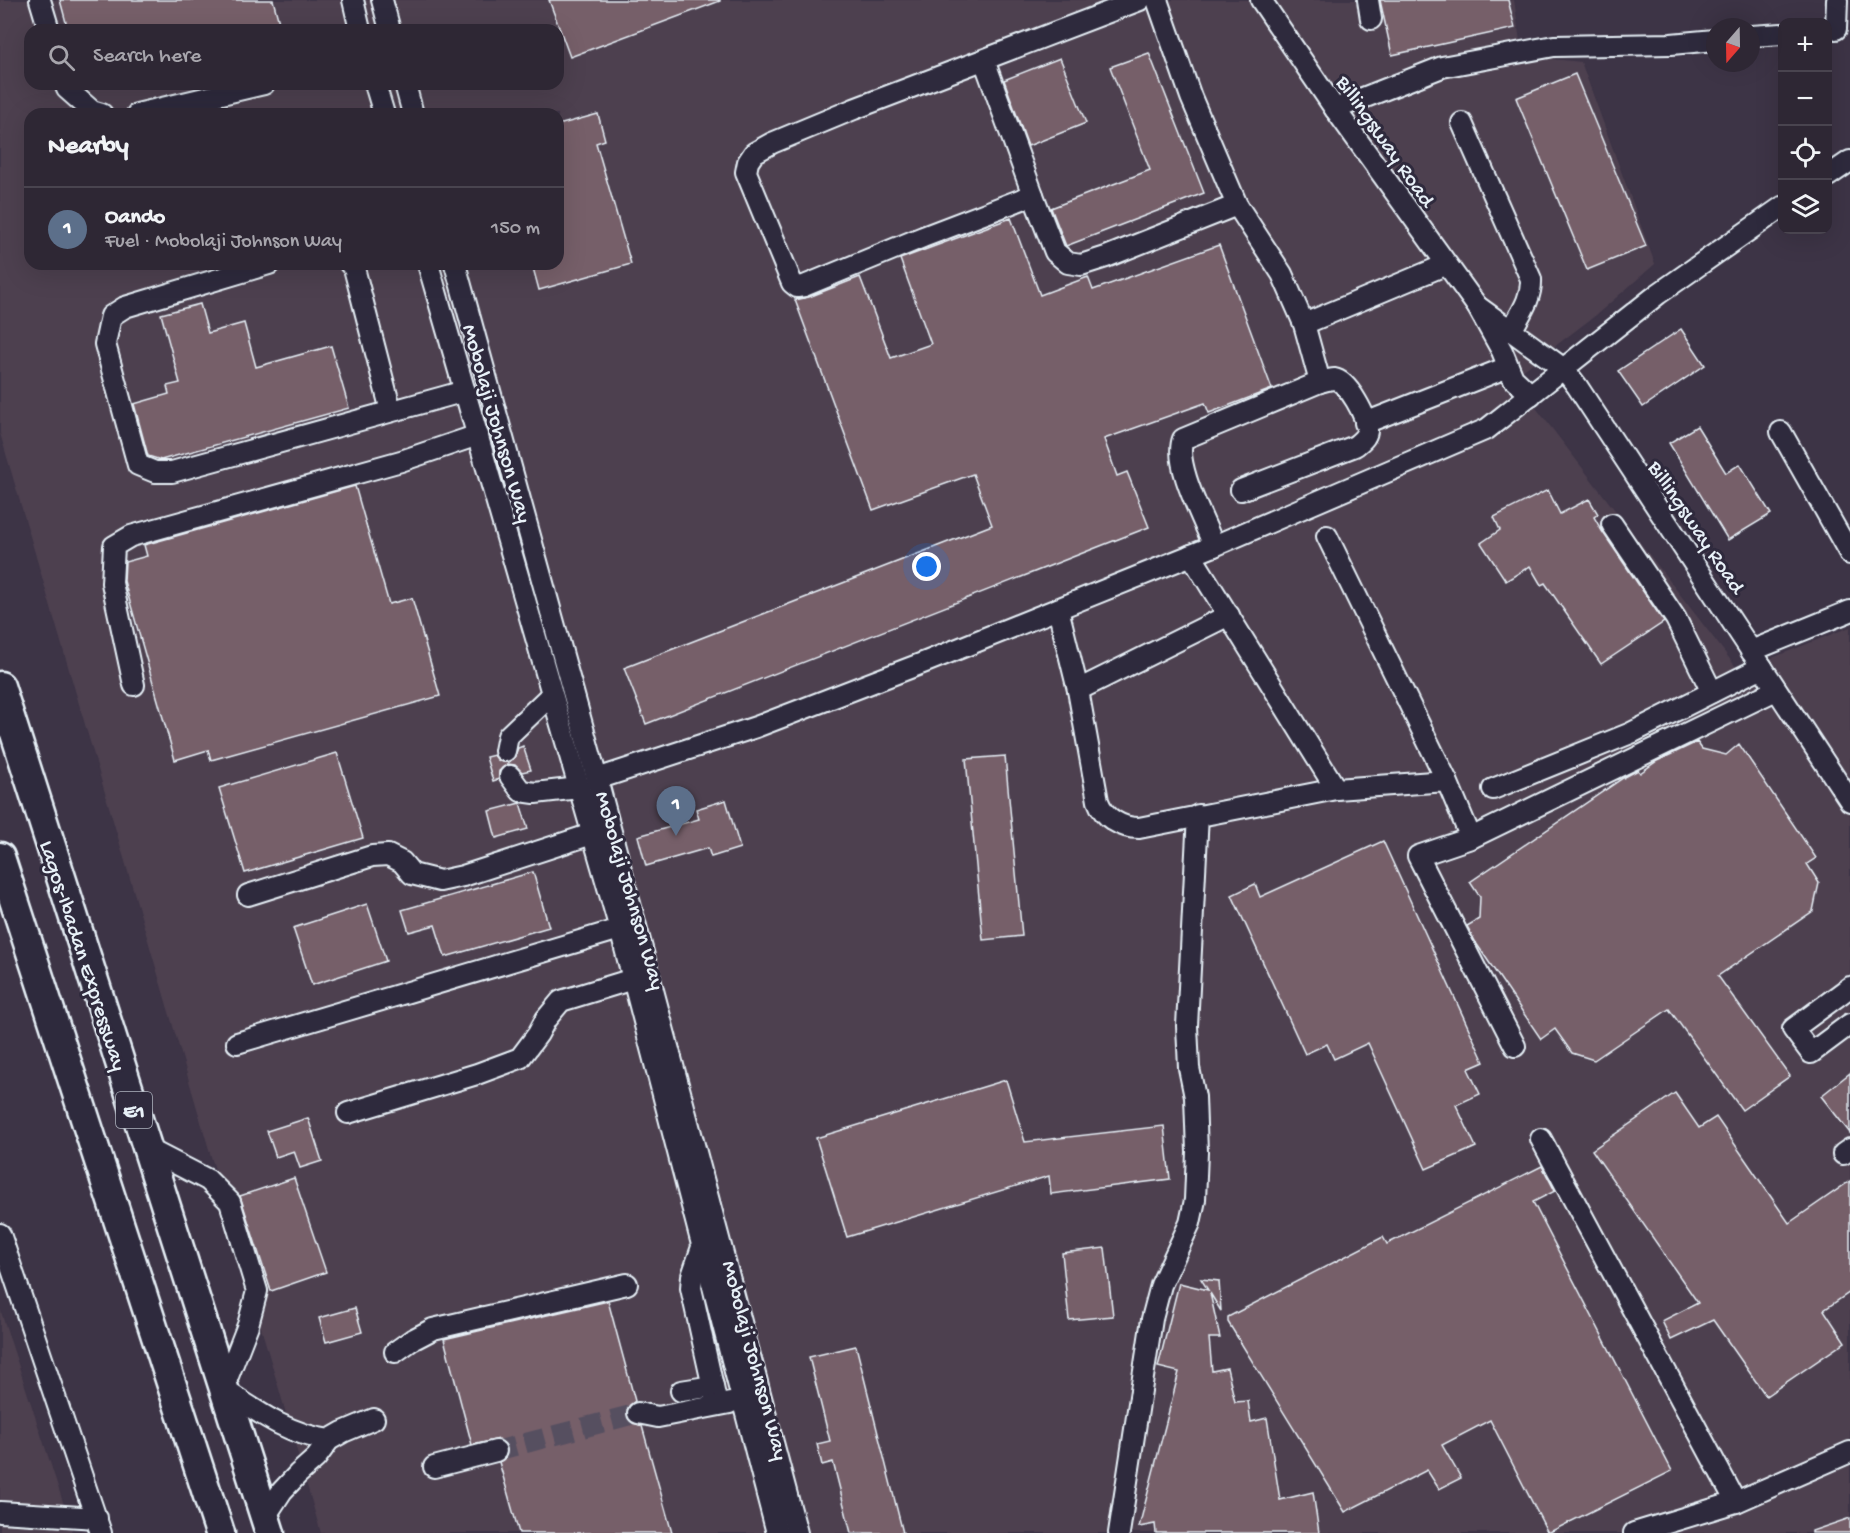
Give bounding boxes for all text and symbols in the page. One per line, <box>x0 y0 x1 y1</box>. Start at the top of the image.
north arrow <box>1706 18 1760 72</box>
map controls <box>1778 18 1832 234</box>
button: + <box>1778 18 1832 72</box>
search box <box>24 24 564 90</box>
icon: search <box>45 41 78 74</box>
text: Search here <box>93 44 201 70</box>
street label: Billingsway Road <box>1328 71 1440 215</box>
button: − <box>1778 72 1832 126</box>
button: locate <box>1778 126 1832 180</box>
text: Nearby <box>48 132 129 163</box>
button: layers <box>1778 180 1832 234</box>
text: Oando <box>105 205 165 231</box>
text: 1 <box>63 218 72 241</box>
text: 150 m <box>491 218 540 241</box>
text: Fuel · Mobolaji Johnson Way <box>105 231 342 254</box>
street label: Mobolaji Johnson Way <box>454 322 536 527</box>
street label: Billingsway Road <box>1640 456 1750 601</box>
your location <box>912 552 941 581</box>
pin: 1 <box>656 786 696 836</box>
street label: Mobolaji Johnson Way <box>587 789 669 994</box>
street label: Lagos-Ibadan Expressway <box>32 838 131 1075</box>
road number: E1 <box>116 1092 152 1128</box>
street label: Mobolaji Johnson Way <box>714 1258 792 1464</box>

